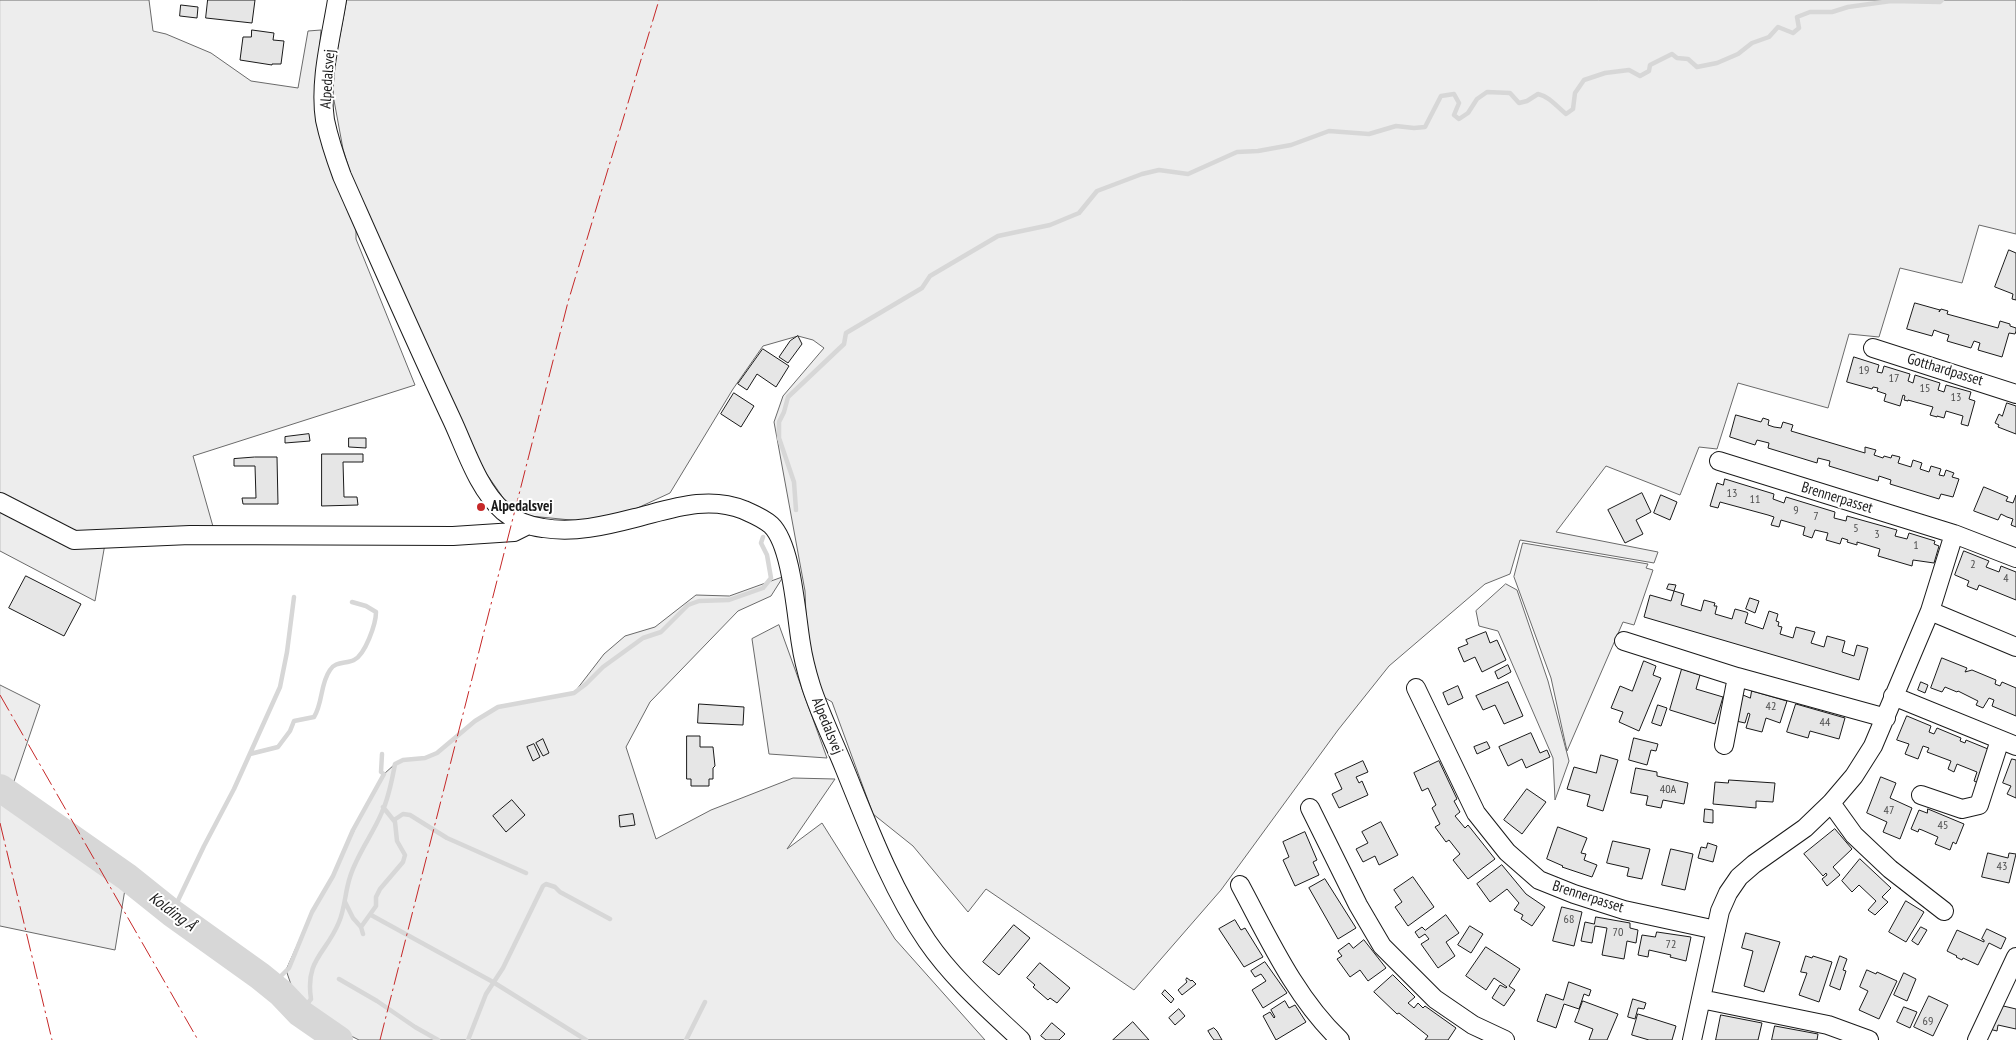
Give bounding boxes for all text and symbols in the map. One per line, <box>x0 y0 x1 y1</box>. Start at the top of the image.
street label: Alpedalsvej <box>317 49 339 109</box>
street label: Gotthardpasset <box>1905 350 1985 390</box>
house number: 19 <box>1859 364 1869 378</box>
house number: 17 <box>1889 372 1899 386</box>
house number: 15 <box>1920 382 1930 396</box>
house number: 13 <box>1951 391 1961 405</box>
street label: Brennerpasset <box>1799 479 1875 517</box>
house number: 13 <box>1727 487 1737 501</box>
house number: 11 <box>1750 493 1760 507</box>
place label: Alpedalsvej <box>491 498 553 516</box>
marker: Alpedalsvej <box>475 501 487 513</box>
house number: 9 <box>1793 504 1799 518</box>
house number: 7 <box>1813 510 1819 524</box>
house number: 5 <box>1853 522 1859 536</box>
house number: 3 <box>1874 528 1880 542</box>
house number: 1 <box>1913 539 1919 553</box>
house number: 2 <box>1970 558 1976 572</box>
house number: 4 <box>2003 572 2009 586</box>
street label: Alpedalsvej <box>807 695 847 757</box>
house number: 42 <box>1766 700 1776 714</box>
house number: 44 <box>1820 716 1830 730</box>
house number: 40A <box>1660 783 1676 797</box>
house number: 47 <box>1884 804 1894 818</box>
house number: 45 <box>1938 819 1948 833</box>
house number: 43 <box>1997 860 2007 874</box>
street label: Brennerpasset <box>1550 877 1626 917</box>
water label: Kolding Å <box>145 888 199 936</box>
house number: 68 <box>1564 913 1574 927</box>
house number: 70 <box>1613 926 1623 940</box>
house number: 72 <box>1666 938 1676 952</box>
house number: 69 <box>1923 1015 1933 1029</box>

